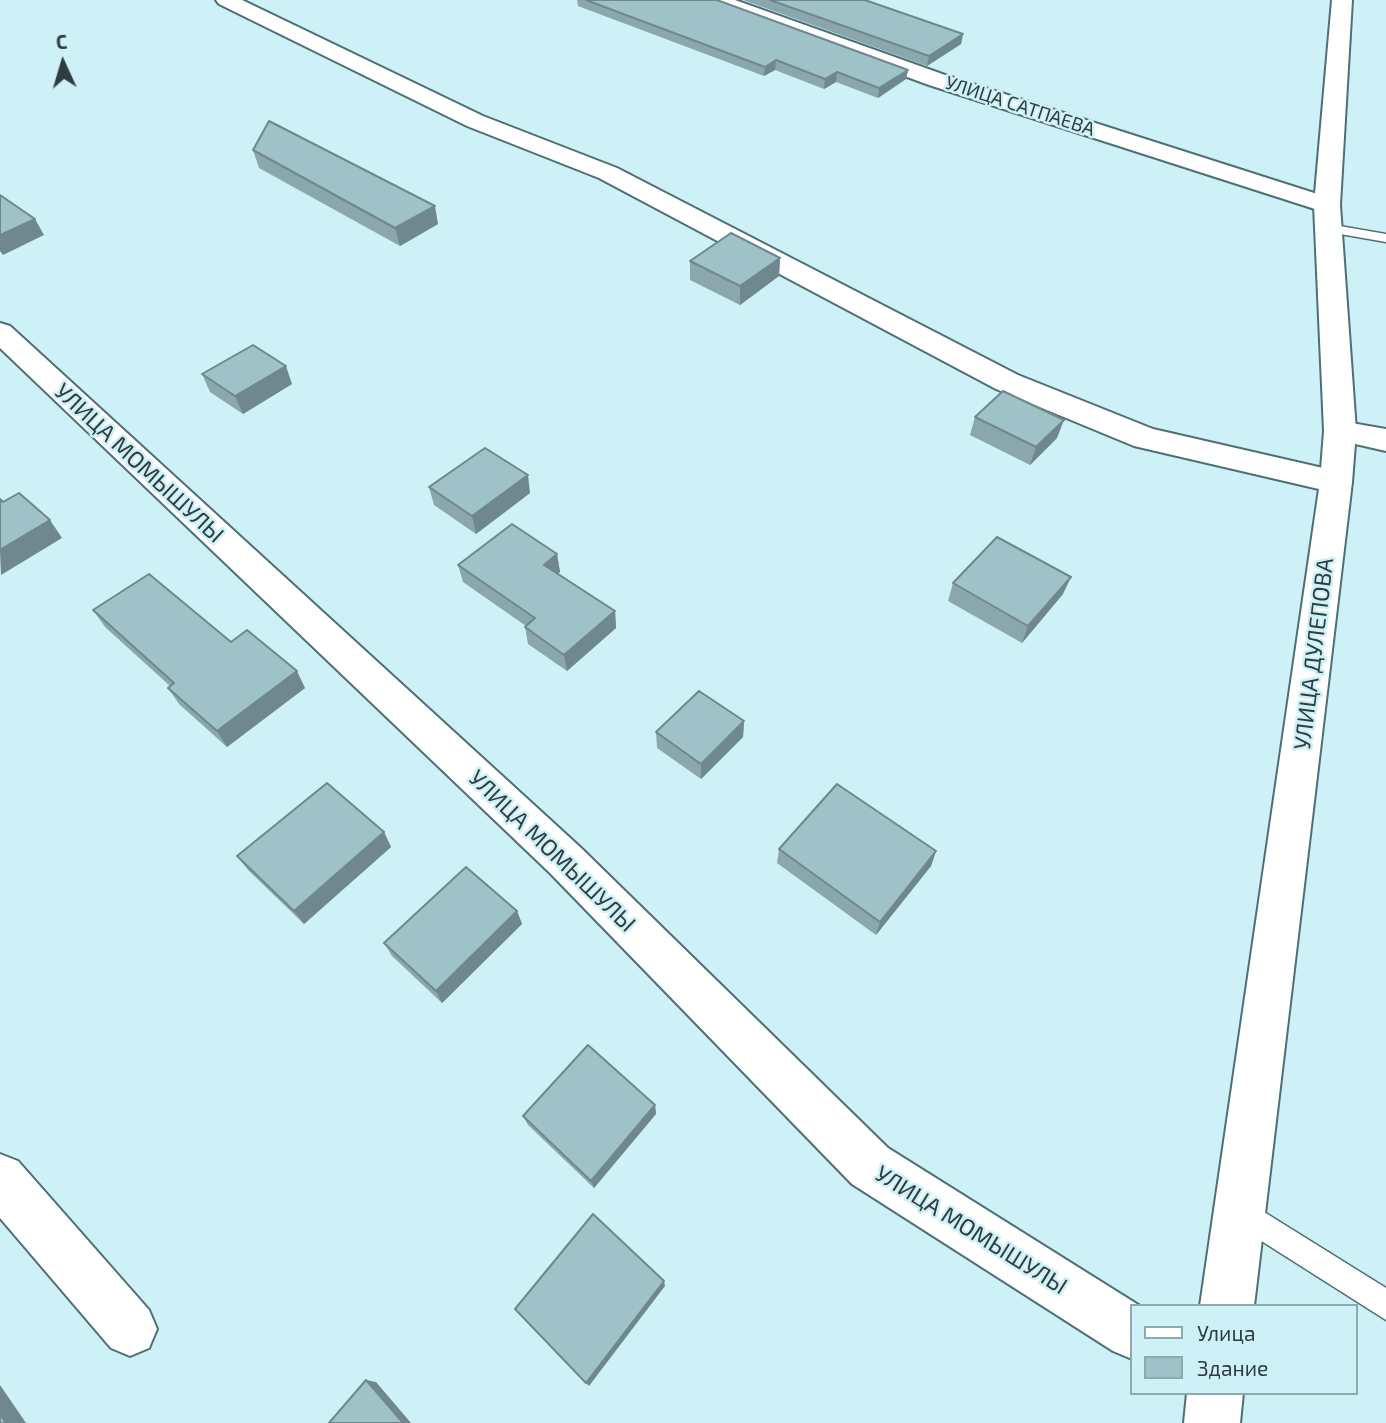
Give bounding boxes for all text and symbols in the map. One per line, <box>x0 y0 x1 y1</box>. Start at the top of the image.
north arrow <box>28 28 98 98</box>
text: С <box>55 30 68 53</box>
street label: УЛИЦА САТПАЕВА <box>942 71 1098 141</box>
street label: УЛИЦА МОМЫШУЛЫ <box>49 378 229 548</box>
street label: УЛИЦА ДУЛЕПОВА <box>1289 556 1339 752</box>
street label: УЛИЦА МОМЫШУЛЫ <box>463 764 641 938</box>
street label: УЛИЦА МОМЫШУЛЫ <box>870 1160 1072 1300</box>
legend <box>1130 1304 1358 1395</box>
text: Улица <box>1197 1320 1256 1345</box>
text: Здание <box>1197 1355 1268 1380</box>

